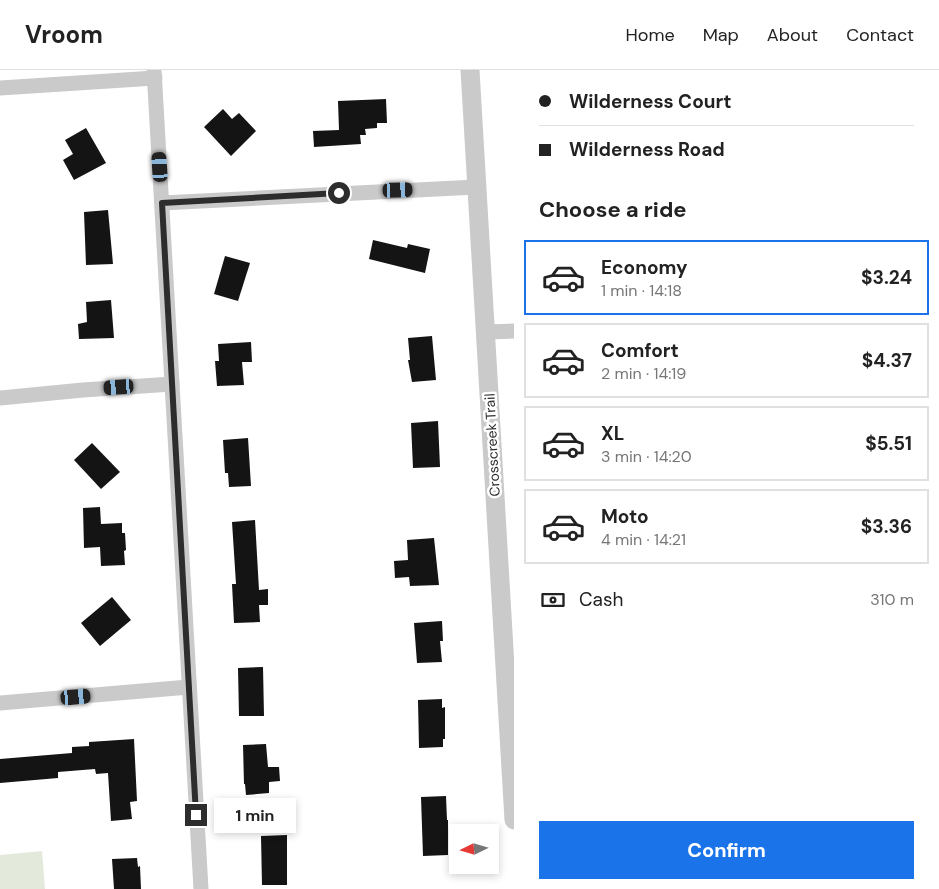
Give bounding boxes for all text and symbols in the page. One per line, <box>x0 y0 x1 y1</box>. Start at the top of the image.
text: Vroom <box>25 19 103 50</box>
text: Home <box>625 23 675 47</box>
text: Map <box>703 23 739 47</box>
text: About <box>767 23 818 47</box>
text: Contact <box>846 23 914 47</box>
text: Wilderness Court <box>569 89 731 114</box>
text: Wilderness Road <box>569 137 725 162</box>
car <box>151 152 168 182</box>
route start <box>328 182 350 204</box>
car <box>382 182 413 198</box>
text: Choose a ride <box>539 195 687 224</box>
icon: car <box>541 255 586 300</box>
text: Economy <box>601 255 688 280</box>
text: $3.24 <box>861 265 912 290</box>
text: 1 min · 14:18 <box>601 280 682 301</box>
icon: car <box>541 338 586 383</box>
text: Comfort <box>601 338 679 363</box>
text: $4.37 <box>862 348 912 373</box>
text: 2 min · 14:19 <box>601 363 686 384</box>
car <box>103 378 134 396</box>
street label: Crosscreek Trail <box>480 393 504 497</box>
icon: car <box>541 421 586 466</box>
text: XL <box>601 421 624 446</box>
text: $5.51 <box>865 431 912 456</box>
text: 3 min · 14:20 <box>601 446 692 467</box>
icon: car <box>541 504 586 549</box>
text: Moto <box>601 504 649 529</box>
text: $3.36 <box>861 514 912 539</box>
text: 4 min · 14:21 <box>601 529 686 550</box>
icon: cash <box>539 586 567 614</box>
text: Cash <box>579 587 623 612</box>
text: 310 m <box>870 589 914 610</box>
car <box>60 688 91 706</box>
callout: 1 min <box>214 798 296 832</box>
route end <box>185 804 207 826</box>
text: 1 min <box>236 805 274 826</box>
button: Confirm <box>539 821 914 879</box>
north arrow <box>449 824 499 874</box>
map controls <box>449 824 499 874</box>

